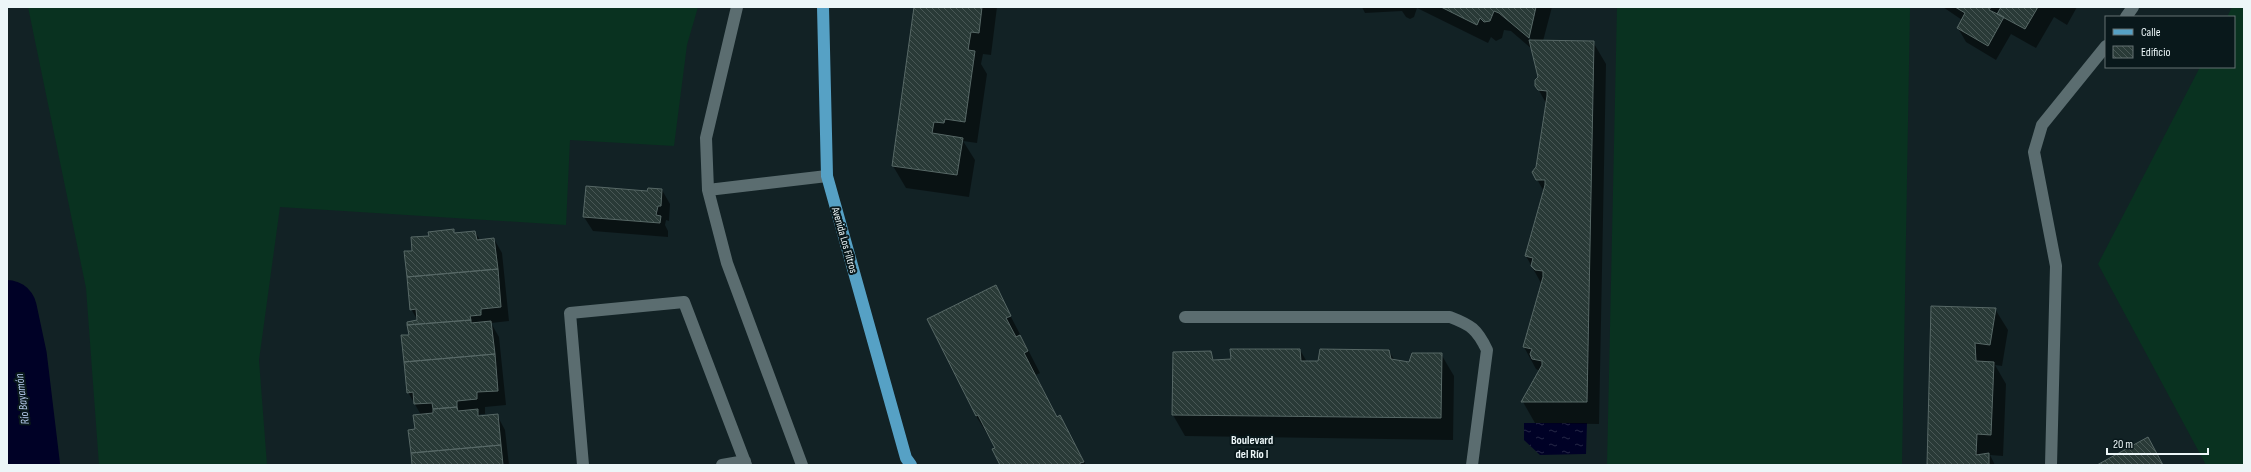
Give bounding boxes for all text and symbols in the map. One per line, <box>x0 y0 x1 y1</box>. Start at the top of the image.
legend <box>2105 16 2235 68</box>
text: Calle <box>2141 25 2161 40</box>
text: Edificio <box>2141 45 2170 60</box>
street label: Avenida Los Filtros <box>829 205 860 275</box>
water label: Río Bayamón <box>12 373 33 425</box>
scale bar <box>2107 430 2208 456</box>
district label: Boulevard del Río I <box>1231 433 1273 462</box>
text: 20 m <box>2113 437 2133 452</box>

